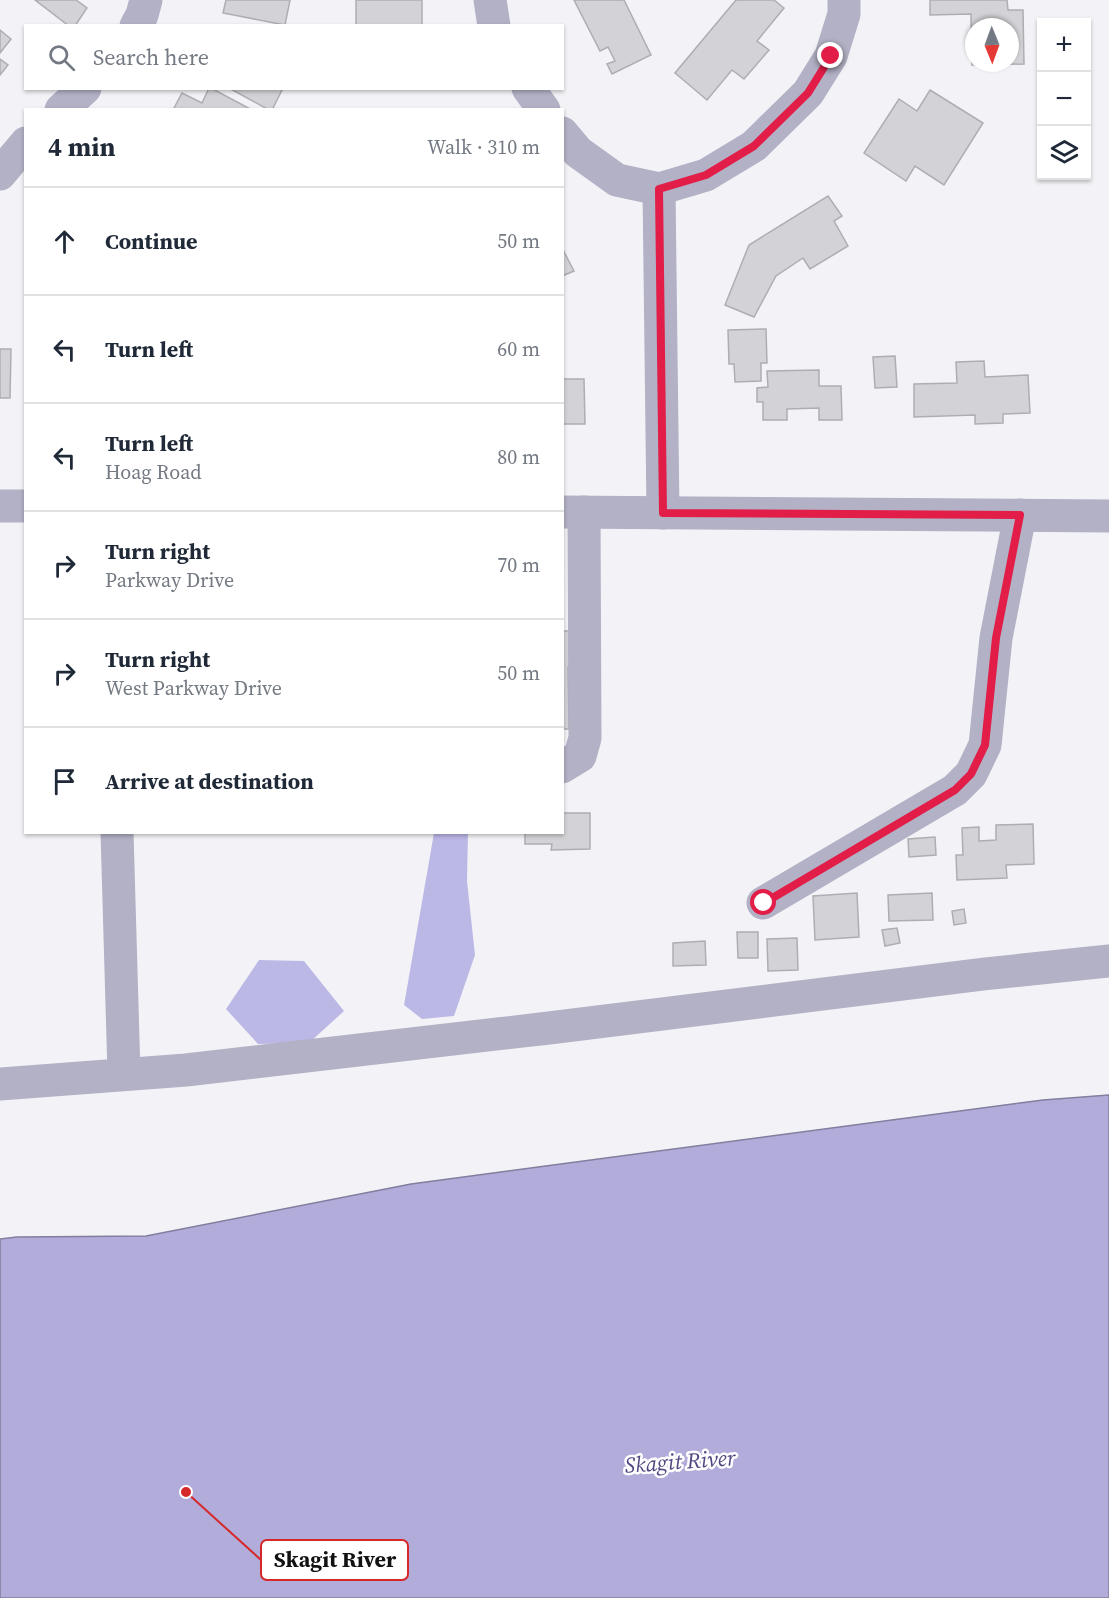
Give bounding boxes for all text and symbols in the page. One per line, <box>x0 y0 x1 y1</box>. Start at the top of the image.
north arrow <box>965 18 1019 72</box>
map controls <box>1037 18 1091 180</box>
button: + <box>1037 18 1091 72</box>
search box <box>24 24 564 90</box>
icon: search <box>45 41 78 74</box>
text: Search here <box>93 42 209 72</box>
route end <box>817 42 843 68</box>
button: − <box>1037 72 1091 126</box>
button: layers <box>1037 126 1091 180</box>
text: 4 min <box>48 129 115 165</box>
text: Walk · 310 m <box>427 133 540 161</box>
icon: ahead <box>48 225 81 258</box>
text: Continue <box>105 226 198 256</box>
text: 50 m <box>497 227 540 255</box>
icon: left <box>48 333 81 366</box>
text: Turn left <box>105 334 193 364</box>
text: 60 m <box>497 335 540 363</box>
text: Turn left <box>105 428 193 458</box>
icon: left <box>48 441 81 474</box>
text: 80 m <box>497 443 540 471</box>
text: Hoag Road <box>105 458 202 486</box>
text: Turn right <box>105 536 210 566</box>
icon: right <box>48 549 81 582</box>
text: 70 m <box>497 551 540 579</box>
text: Parkway Drive <box>105 566 234 594</box>
text: Turn right <box>105 644 210 674</box>
icon: right <box>48 657 81 690</box>
text: 50 m <box>497 659 540 687</box>
text: West Parkway Drive <box>105 674 282 702</box>
icon: arrive <box>48 765 81 798</box>
text: Arrive at destination <box>105 766 314 796</box>
route start <box>750 889 776 915</box>
water label: Skagit River <box>624 1442 738 1480</box>
callout: Skagit River <box>261 1540 408 1580</box>
text: Skagit River <box>274 1544 397 1574</box>

